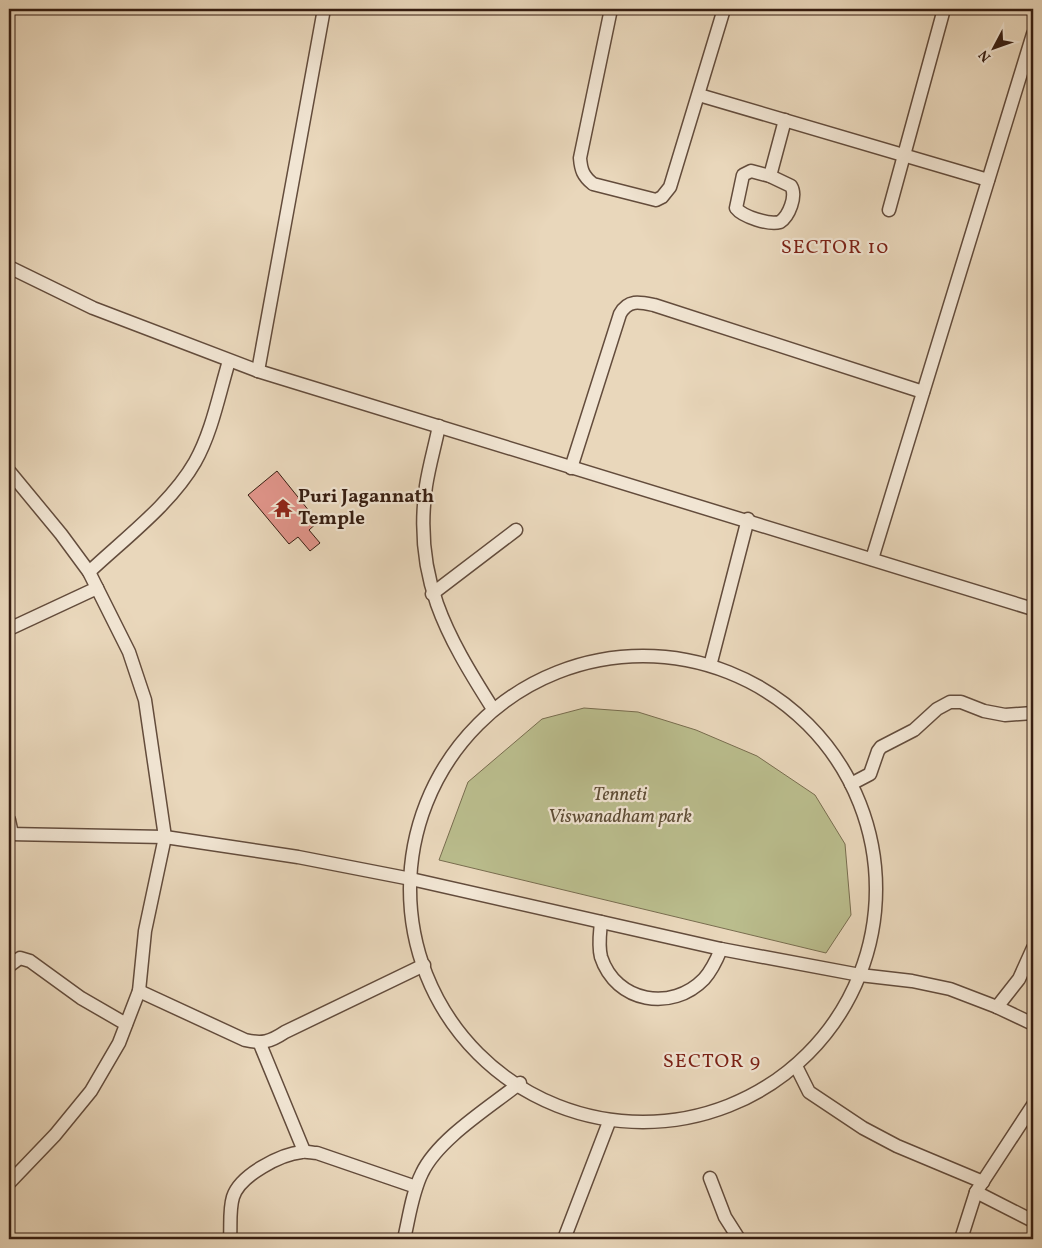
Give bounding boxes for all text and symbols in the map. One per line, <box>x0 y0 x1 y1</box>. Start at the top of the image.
north arrow <box>970 22 1020 72</box>
text: N <box>975 45 996 66</box>
district label: SECTOR 10 <box>781 234 889 262</box>
place label: Puri Jagannath Temple <box>298 484 434 532</box>
temple icon: Puri Jagannath Temple <box>272 497 294 519</box>
park label: Tenneti Viswanadham park <box>548 782 692 830</box>
district label: SECTOR 9 <box>663 1048 761 1076</box>

